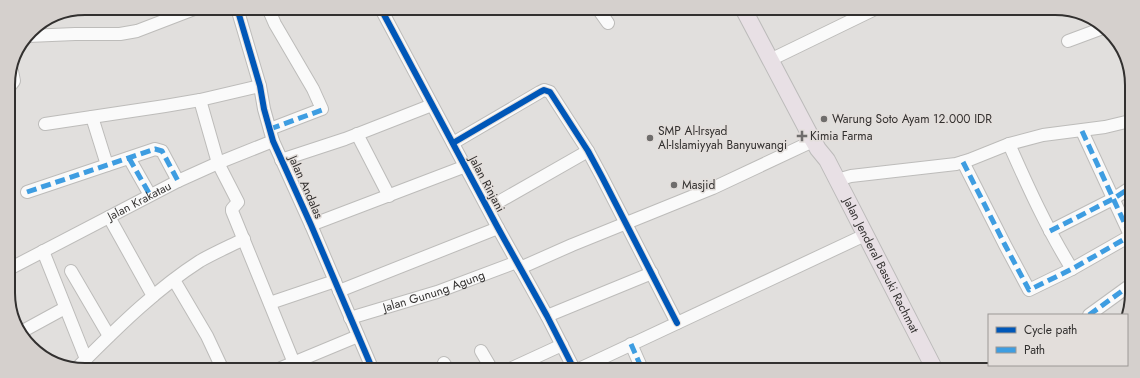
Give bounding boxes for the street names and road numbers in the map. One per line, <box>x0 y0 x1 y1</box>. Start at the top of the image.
street label: Jalan Andalas <box>283 151 328 222</box>
street label: Jalan Rinjani <box>464 151 509 215</box>
street label: Jalan Krakatau <box>102 177 175 226</box>
street label: Jalan Jenderal Basuki Rachmat <box>838 193 923 336</box>
street label: Jalan Gunung Agung <box>379 266 487 317</box>

